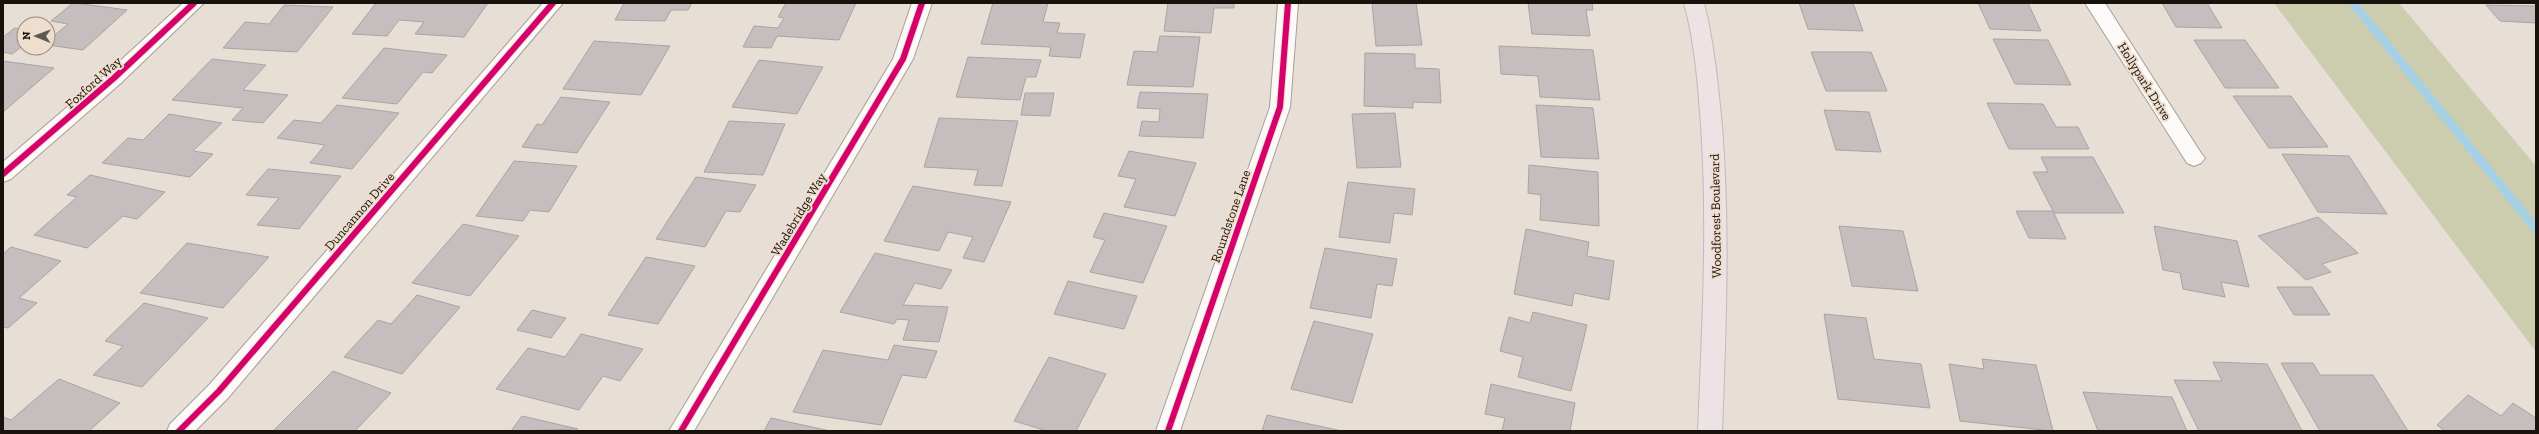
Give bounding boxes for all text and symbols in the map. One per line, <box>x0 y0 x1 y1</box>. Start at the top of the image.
north arrow <box>16 16 56 56</box>
text: N <box>20 31 33 40</box>
street label: Hollypark Drive <box>2115 40 2174 123</box>
street label: Foxford Way <box>62 53 125 111</box>
street label: Woodforest Boulevard <box>1707 154 1724 278</box>
street label: Roundstone Lane <box>1208 168 1253 264</box>
street label: Duncannon Drive <box>321 169 397 254</box>
street label: Wadebridge Way <box>768 170 829 259</box>

